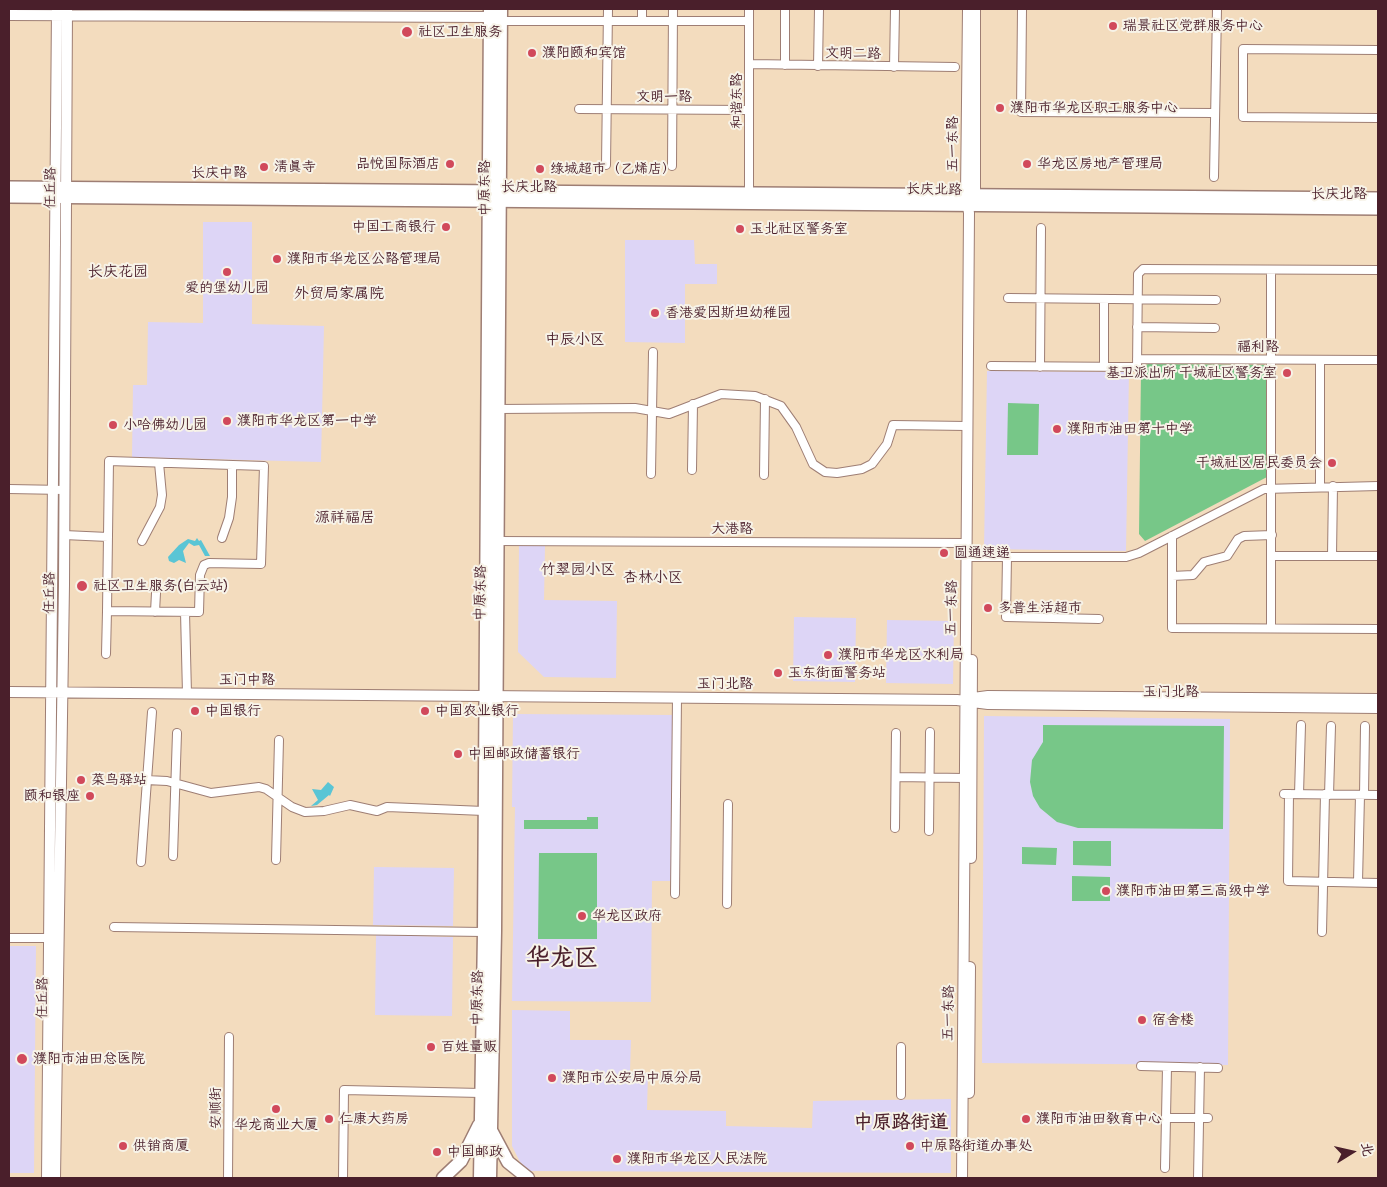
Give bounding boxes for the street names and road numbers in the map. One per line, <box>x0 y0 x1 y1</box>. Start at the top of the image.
street label: 文明二路 <box>825 45 881 63</box>
street label: 和谐东路 <box>729 73 745 129</box>
street label: 文明一路 <box>636 89 692 105</box>
street label: 五一东路 <box>945 116 961 172</box>
street label: 中原东路 <box>477 160 493 216</box>
street label: 长庆中路 <box>191 165 247 181</box>
street label: 任丘路 <box>42 167 60 209</box>
street label: 长庆北路 <box>501 179 557 195</box>
street label: 长庆北路 <box>906 181 962 199</box>
street label: 长庆北路 <box>1311 186 1367 202</box>
street label: 福利路 <box>1237 339 1279 355</box>
street label: 大港路 <box>711 521 753 537</box>
street label: 中原东路 <box>472 565 490 621</box>
street label: 任丘路 <box>41 572 59 614</box>
street label: 五一东路 <box>943 580 961 636</box>
street label: 玉门中路 <box>219 672 275 688</box>
street label: 玉门北路 <box>697 676 753 692</box>
street label: 玉门北路 <box>1143 684 1199 700</box>
street label: 中原东路 <box>469 970 487 1026</box>
street label: 任丘路 <box>34 977 52 1019</box>
street label: 五一东路 <box>940 985 958 1041</box>
street label: 安顺街 <box>208 1087 224 1129</box>

